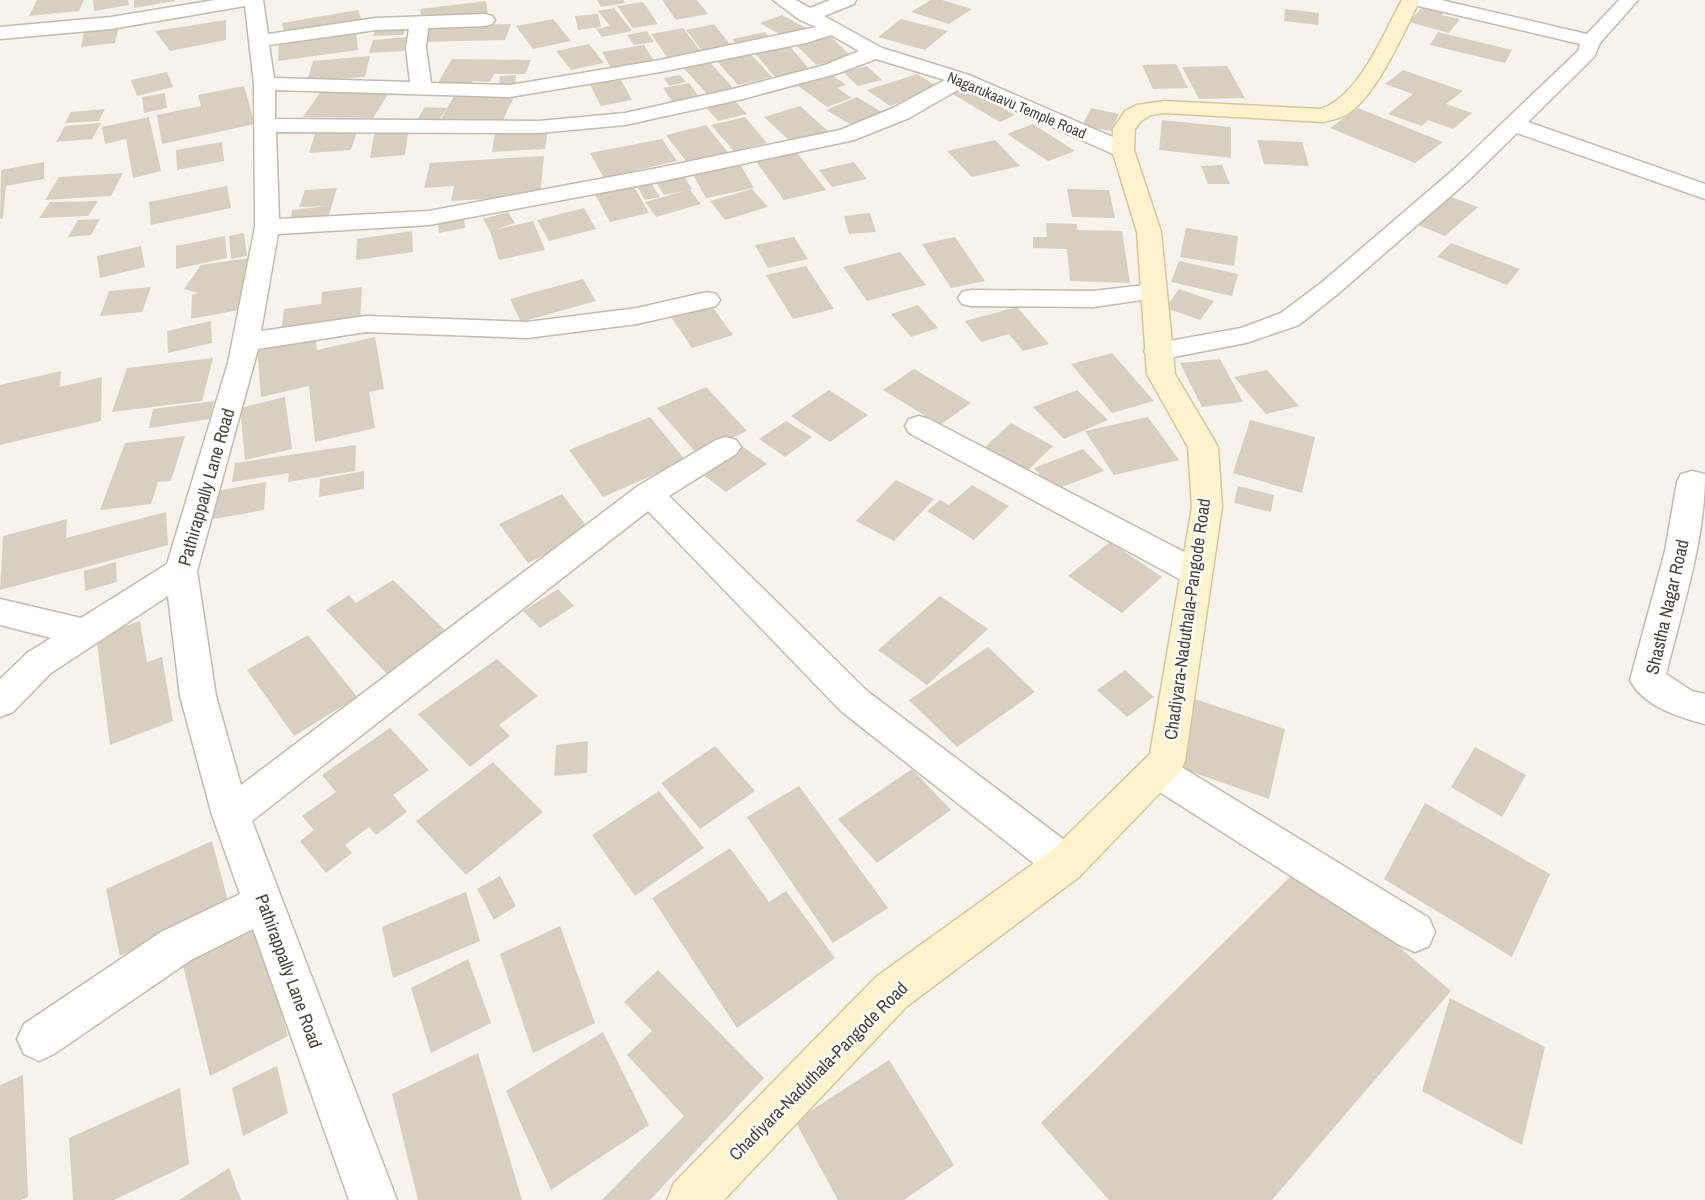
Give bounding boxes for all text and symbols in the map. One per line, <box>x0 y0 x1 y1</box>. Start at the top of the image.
street label: Nagarukaavu Temple Road <box>944 66 1090 144</box>
street label: Pathirappally Lane Road <box>172 405 240 569</box>
street label: Chadiyara-Naduthala-Pangode Road <box>1158 497 1216 741</box>
street label: Shastha Nagar Road <box>1639 537 1695 677</box>
street label: Pathirappally Lane Road <box>249 890 329 1052</box>
street label: Chadiyara-Naduthala-Pangode Road <box>723 976 913 1166</box>

